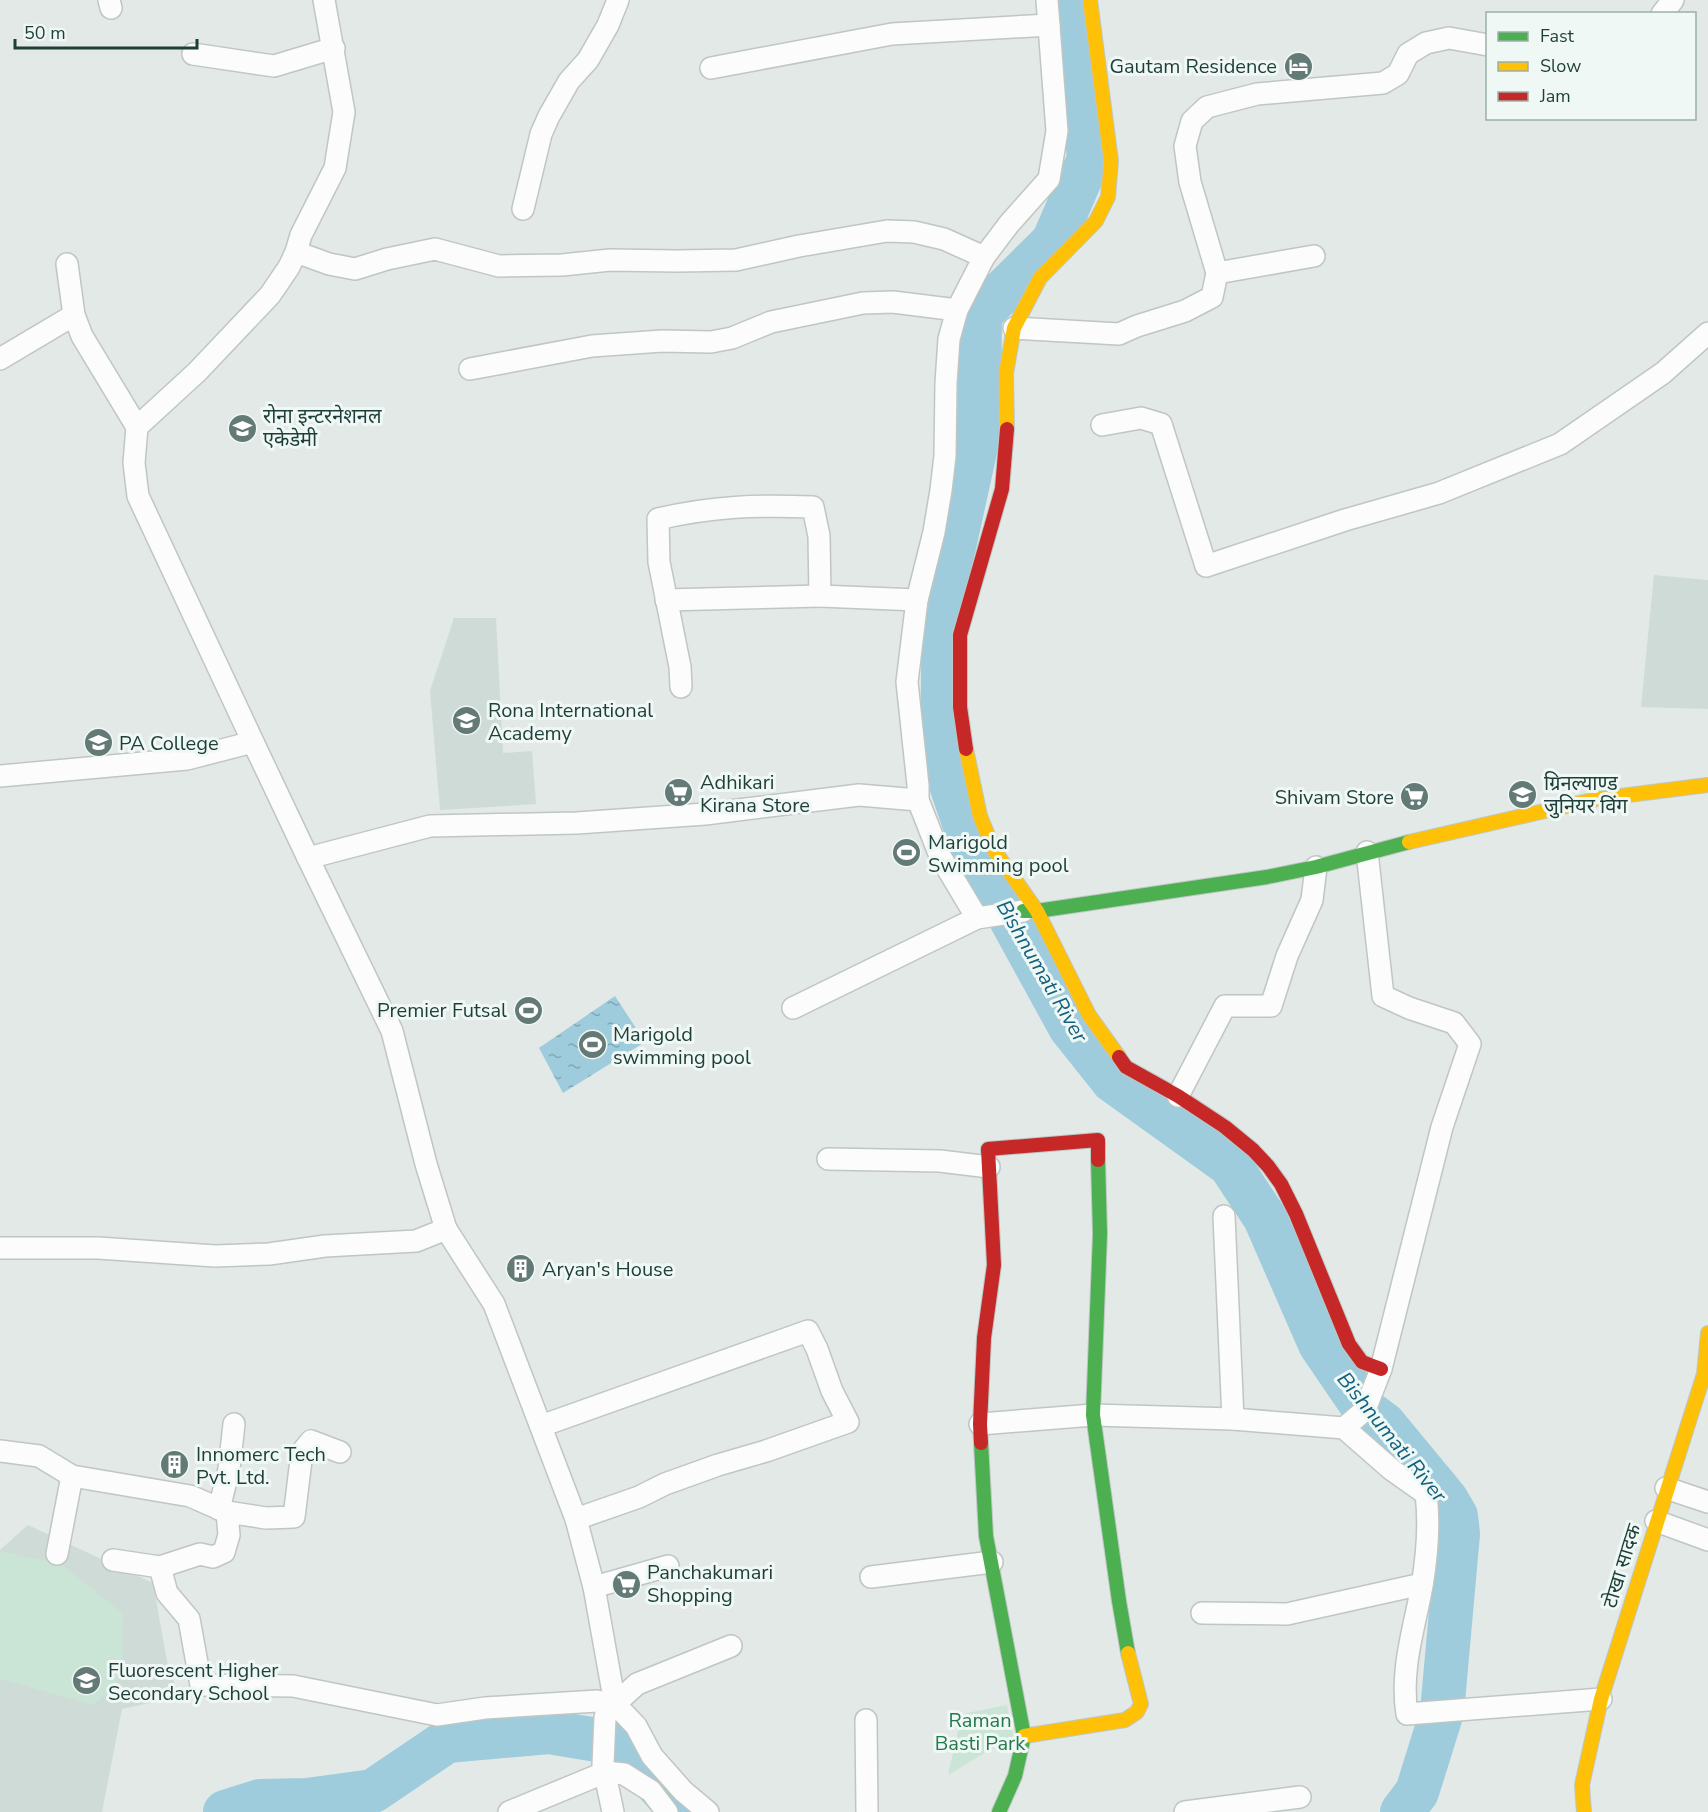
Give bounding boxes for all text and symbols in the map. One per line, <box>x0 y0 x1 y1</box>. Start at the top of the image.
scale bar <box>15 12 196 50</box>
legend <box>1486 12 1696 120</box>
text: 50 m <box>24 21 66 45</box>
text: Fast <box>1540 24 1575 48</box>
hotel icon: Gautam Residence <box>1282 50 1314 82</box>
place label: Gautam Residence <box>1109 53 1277 80</box>
text: Slow <box>1540 54 1581 78</box>
text: Jam <box>1539 84 1571 108</box>
place label: रोना इन्टरनेशनल एकेडेमी <box>263 403 382 453</box>
school or university icon: रोना इन्टरनेशनल एकेडेमी <box>226 412 258 444</box>
place label: Rona International Academy <box>488 697 653 747</box>
school or university icon: Rona International Academy <box>451 705 483 737</box>
school or university icon: PA College <box>82 727 114 759</box>
place label: PA College <box>119 730 219 757</box>
place label: Adhikari Kirana Store <box>700 769 810 819</box>
place label: ग्रिनल्याण्ड जुनियर विंग <box>1544 770 1628 820</box>
supermarket icon: Adhikari Kirana Store <box>663 777 695 809</box>
school or university icon: ग्रिनल्याण्ड जुनियर विंग <box>1507 778 1539 810</box>
supermarket icon: Shivam Store <box>1399 781 1431 813</box>
place label: Shivam Store <box>1275 784 1394 811</box>
place label: Marigold Swimming pool <box>928 829 1069 879</box>
sports icon: Marigold Swimming pool <box>891 837 923 869</box>
water label: Bishnumati River <box>990 895 1094 1048</box>
sports icon: Premier Futsal <box>512 994 544 1026</box>
place label: Premier Futsal <box>377 997 507 1024</box>
place label: Marigold swimming pool <box>613 1021 751 1071</box>
sports icon: Marigold swimming pool <box>576 1029 608 1061</box>
building icon: Aryan's House <box>505 1253 537 1285</box>
place label: Aryan's House <box>542 1256 673 1283</box>
water label: Bishnumati River <box>1331 1366 1453 1508</box>
place label: Innomerc Tech Pvt. Ltd. <box>196 1441 326 1491</box>
building icon: Innomerc Tech Pvt. Ltd. <box>159 1449 191 1481</box>
street label: टोखा सादक <box>1596 1520 1648 1611</box>
place label: Panchakumari Shopping <box>647 1559 773 1609</box>
supermarket icon: Panchakumari Shopping <box>610 1568 642 1600</box>
place label: Fluorescent Higher Secondary School <box>108 1657 278 1707</box>
school or university icon: Fluorescent Higher Secondary School <box>71 1665 103 1697</box>
park label: Raman Basti Park <box>935 1707 1026 1757</box>

